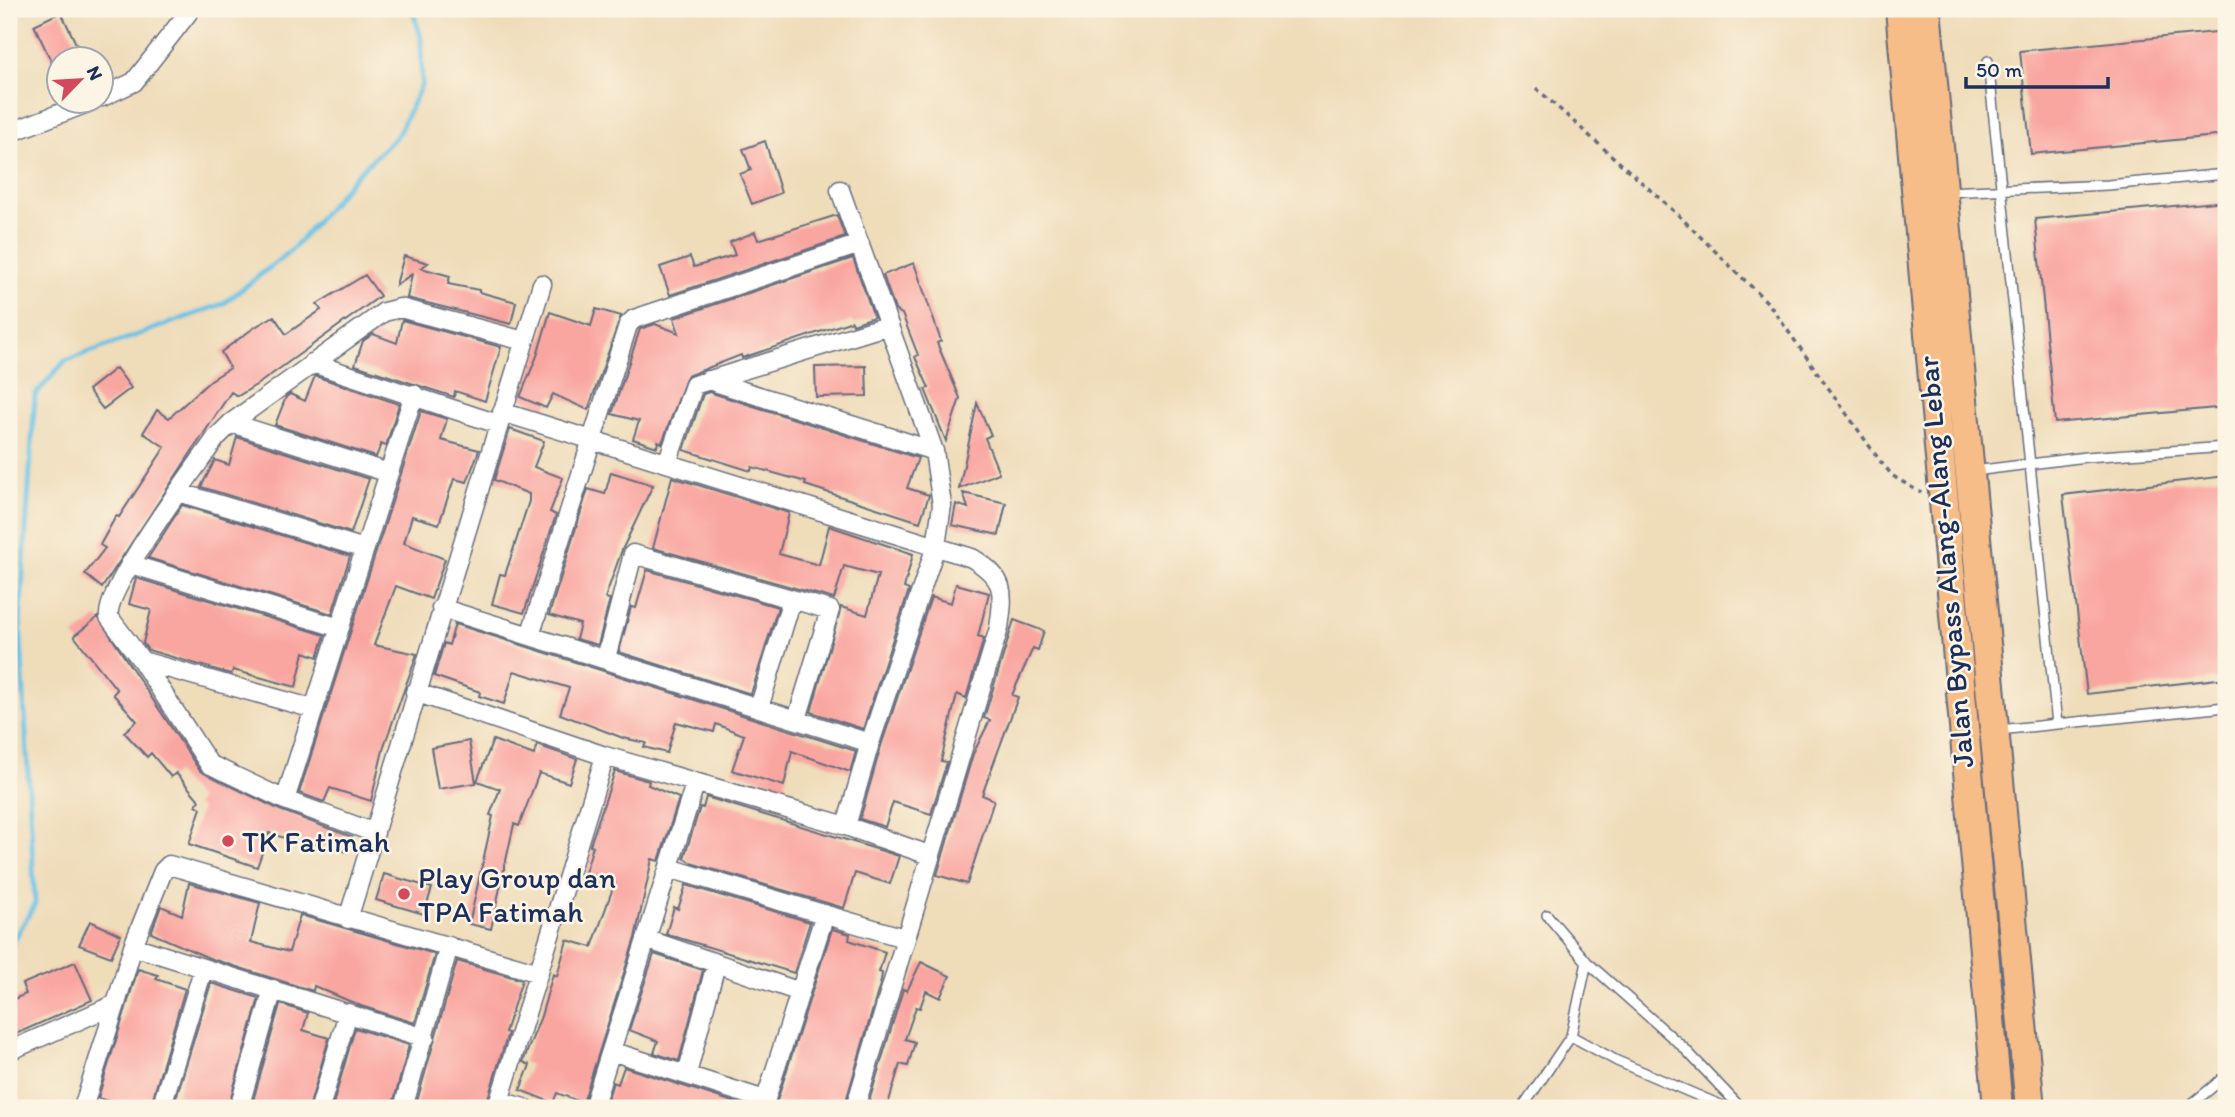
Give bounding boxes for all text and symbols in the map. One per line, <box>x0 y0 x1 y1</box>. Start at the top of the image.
north arrow <box>46 46 116 116</box>
scale bar <box>1966 46 2107 90</box>
text: 50 m <box>1976 57 2023 82</box>
text: N <box>82 62 108 84</box>
street label: Jalan Bypass Alang-Alang Lebar <box>1909 354 1981 769</box>
place label: TK Fatimah <box>242 823 390 860</box>
marker: TK Fatimah <box>220 833 236 849</box>
place label: Play Group dan TPA Fatimah <box>418 859 616 930</box>
marker: Play Group dan TPA Fatimah <box>396 886 412 902</box>

